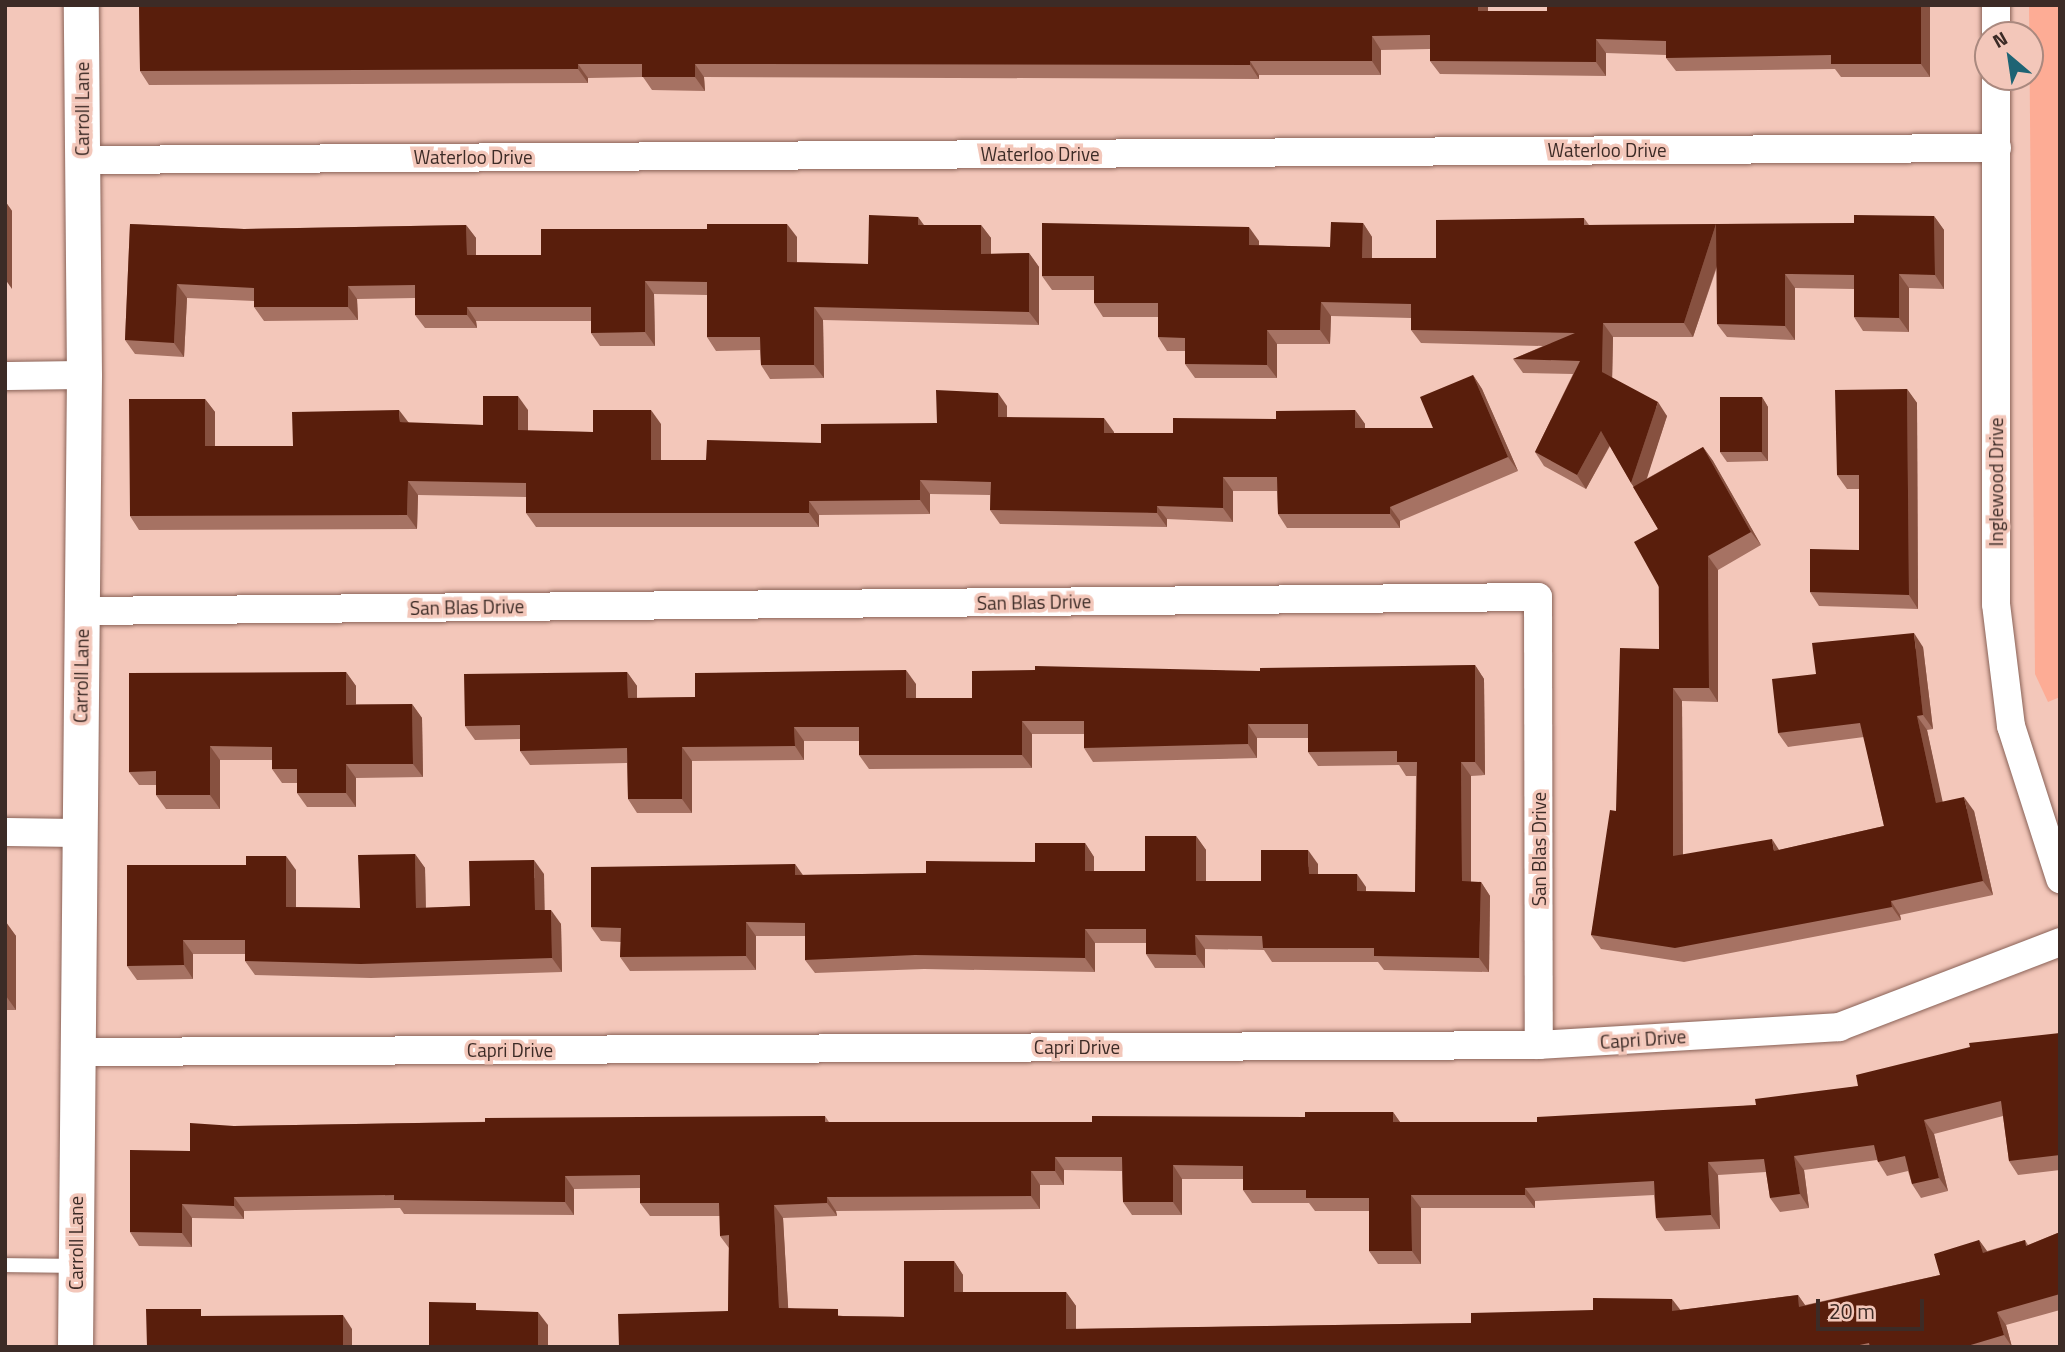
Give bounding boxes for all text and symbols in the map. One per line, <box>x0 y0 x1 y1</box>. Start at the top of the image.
north arrow <box>1974 21 2044 91</box>
text: N <box>1987 23 2012 55</box>
street label: Carroll Lane <box>71 62 93 156</box>
street label: Waterloo Drive <box>1547 139 1667 161</box>
street label: Waterloo Drive <box>980 143 1100 165</box>
street label: Waterloo Drive <box>413 146 533 168</box>
street label: Inglewood Drive <box>1985 418 2007 546</box>
street label: San Blas Drive <box>977 590 1091 614</box>
street label: San Blas Drive <box>410 595 524 619</box>
street label: Carroll Lane <box>69 629 93 723</box>
street label: San Blas Drive <box>1528 792 1550 906</box>
street label: Capri Drive <box>1599 1025 1687 1053</box>
street label: Capri Drive <box>1034 1036 1120 1058</box>
street label: Capri Drive <box>467 1039 553 1061</box>
street label: Carroll Lane <box>65 1196 87 1290</box>
scale bar <box>1820 1286 1928 1330</box>
text: 20 m <box>1829 1295 1875 1327</box>

